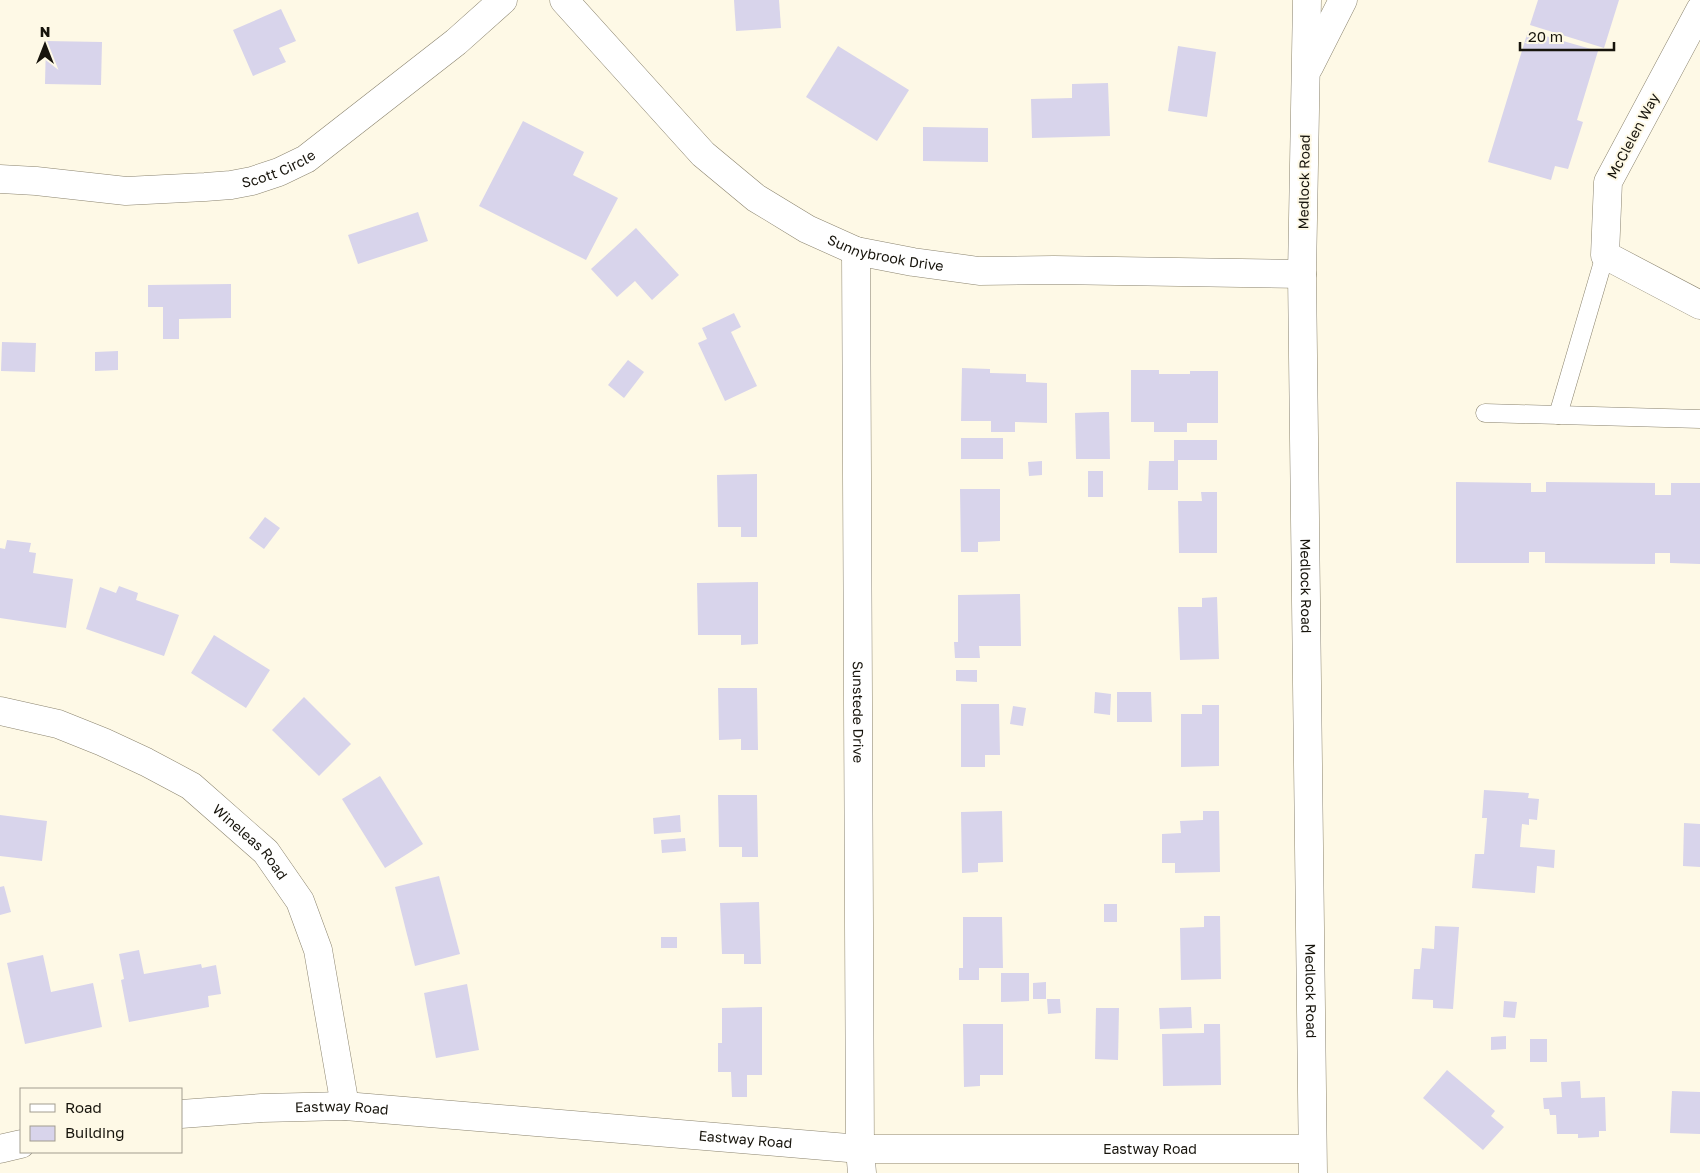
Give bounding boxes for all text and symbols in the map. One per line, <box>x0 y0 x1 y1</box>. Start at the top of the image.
north arrow <box>20 20 70 70</box>
scale bar <box>1520 20 1614 52</box>
text: N <box>40 23 50 40</box>
text: 20 m <box>1528 27 1563 45</box>
street label: McClelen Way <box>1603 90 1662 182</box>
street label: Medlock Road <box>1294 134 1313 230</box>
street label: Scott Circle <box>240 146 318 191</box>
street label: Sunnybrook Drive <box>825 230 945 274</box>
street label: Medlock Road <box>1297 538 1315 634</box>
street label: Sunstede Drive <box>850 661 867 763</box>
street label: Wineleas Road <box>210 800 291 883</box>
street label: Medlock Road <box>1302 943 1320 1038</box>
legend <box>20 1088 182 1153</box>
street label: Eastway Road <box>295 1097 389 1118</box>
text: Road <box>65 1098 102 1116</box>
text: Building <box>65 1123 125 1141</box>
street label: Eastway Road <box>698 1127 793 1151</box>
street label: Eastway Road <box>1103 1140 1197 1157</box>

